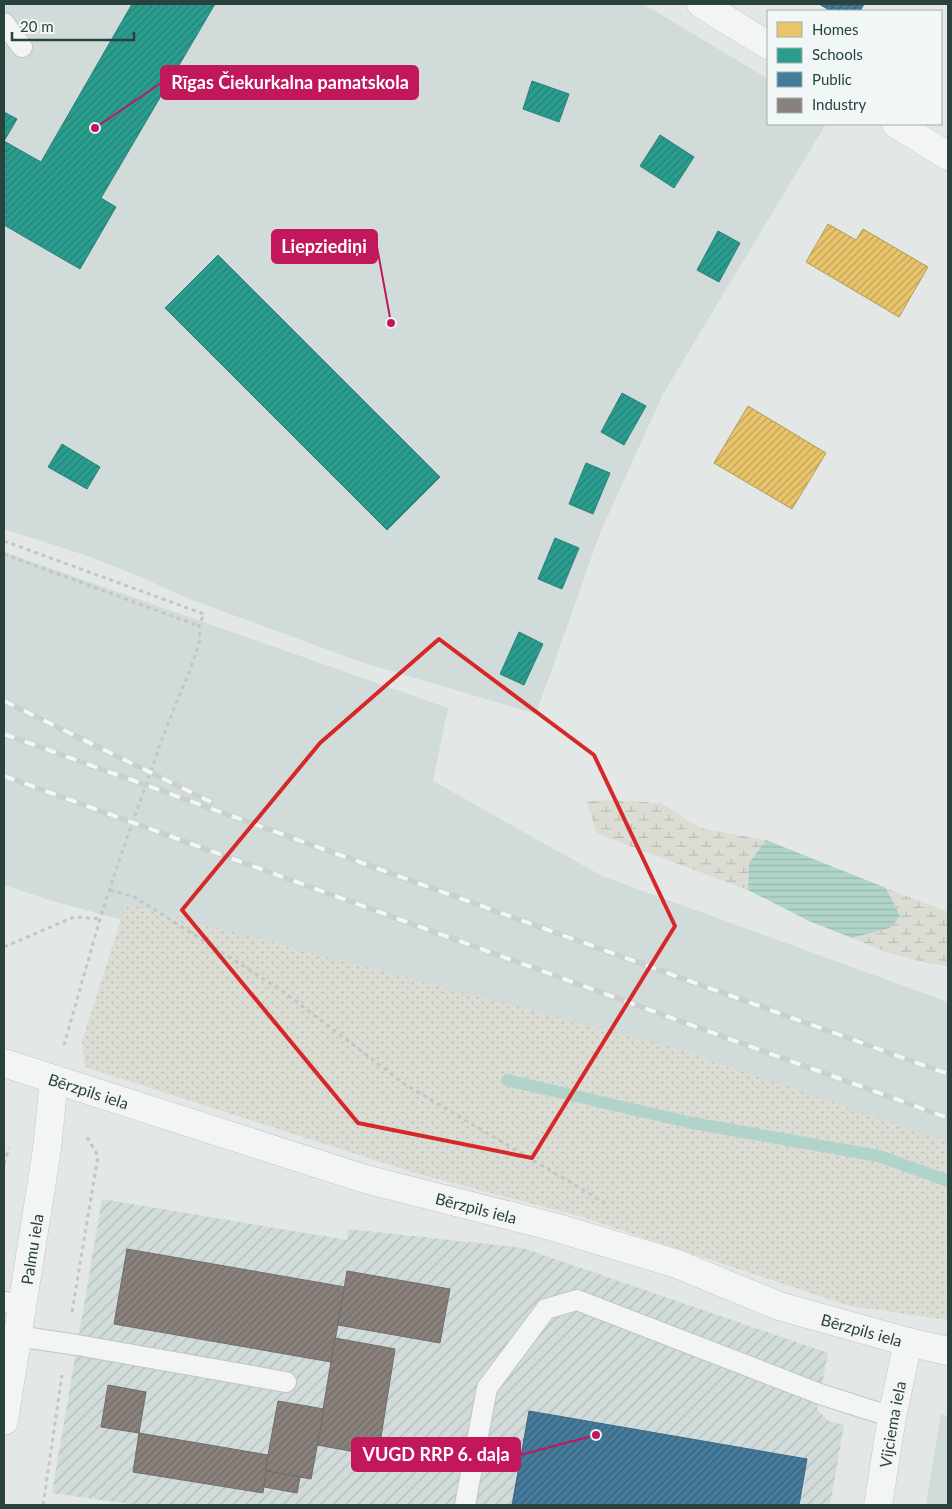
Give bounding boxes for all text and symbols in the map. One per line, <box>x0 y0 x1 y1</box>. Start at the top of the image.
scale bar <box>12 10 135 42</box>
legend <box>767 10 942 125</box>
text: 20 m <box>20 17 54 35</box>
text: Homes <box>812 20 858 38</box>
text: Schools <box>812 45 863 63</box>
callout: Rīgas Čiekurkalna pamatskola <box>161 66 418 99</box>
text: Public <box>812 70 852 88</box>
text: Rīgas Čiekurkalna pamatskola <box>171 71 409 93</box>
text: Industry <box>812 95 867 113</box>
callout: Liepziediņi <box>272 230 377 263</box>
text: Liepziediņi <box>281 235 367 257</box>
street label: Bērzpils iela <box>46 1068 131 1112</box>
street label: Bērzpils iela <box>434 1188 519 1227</box>
street label: Palmu iela <box>16 1212 46 1286</box>
street label: Bērzpils iela <box>819 1309 905 1349</box>
street label: Vijciema iela <box>875 1379 909 1469</box>
callout: VUGD RRP 6. daļa <box>352 1438 520 1471</box>
text: VUGD RRP 6. daļa <box>361 1443 510 1465</box>

